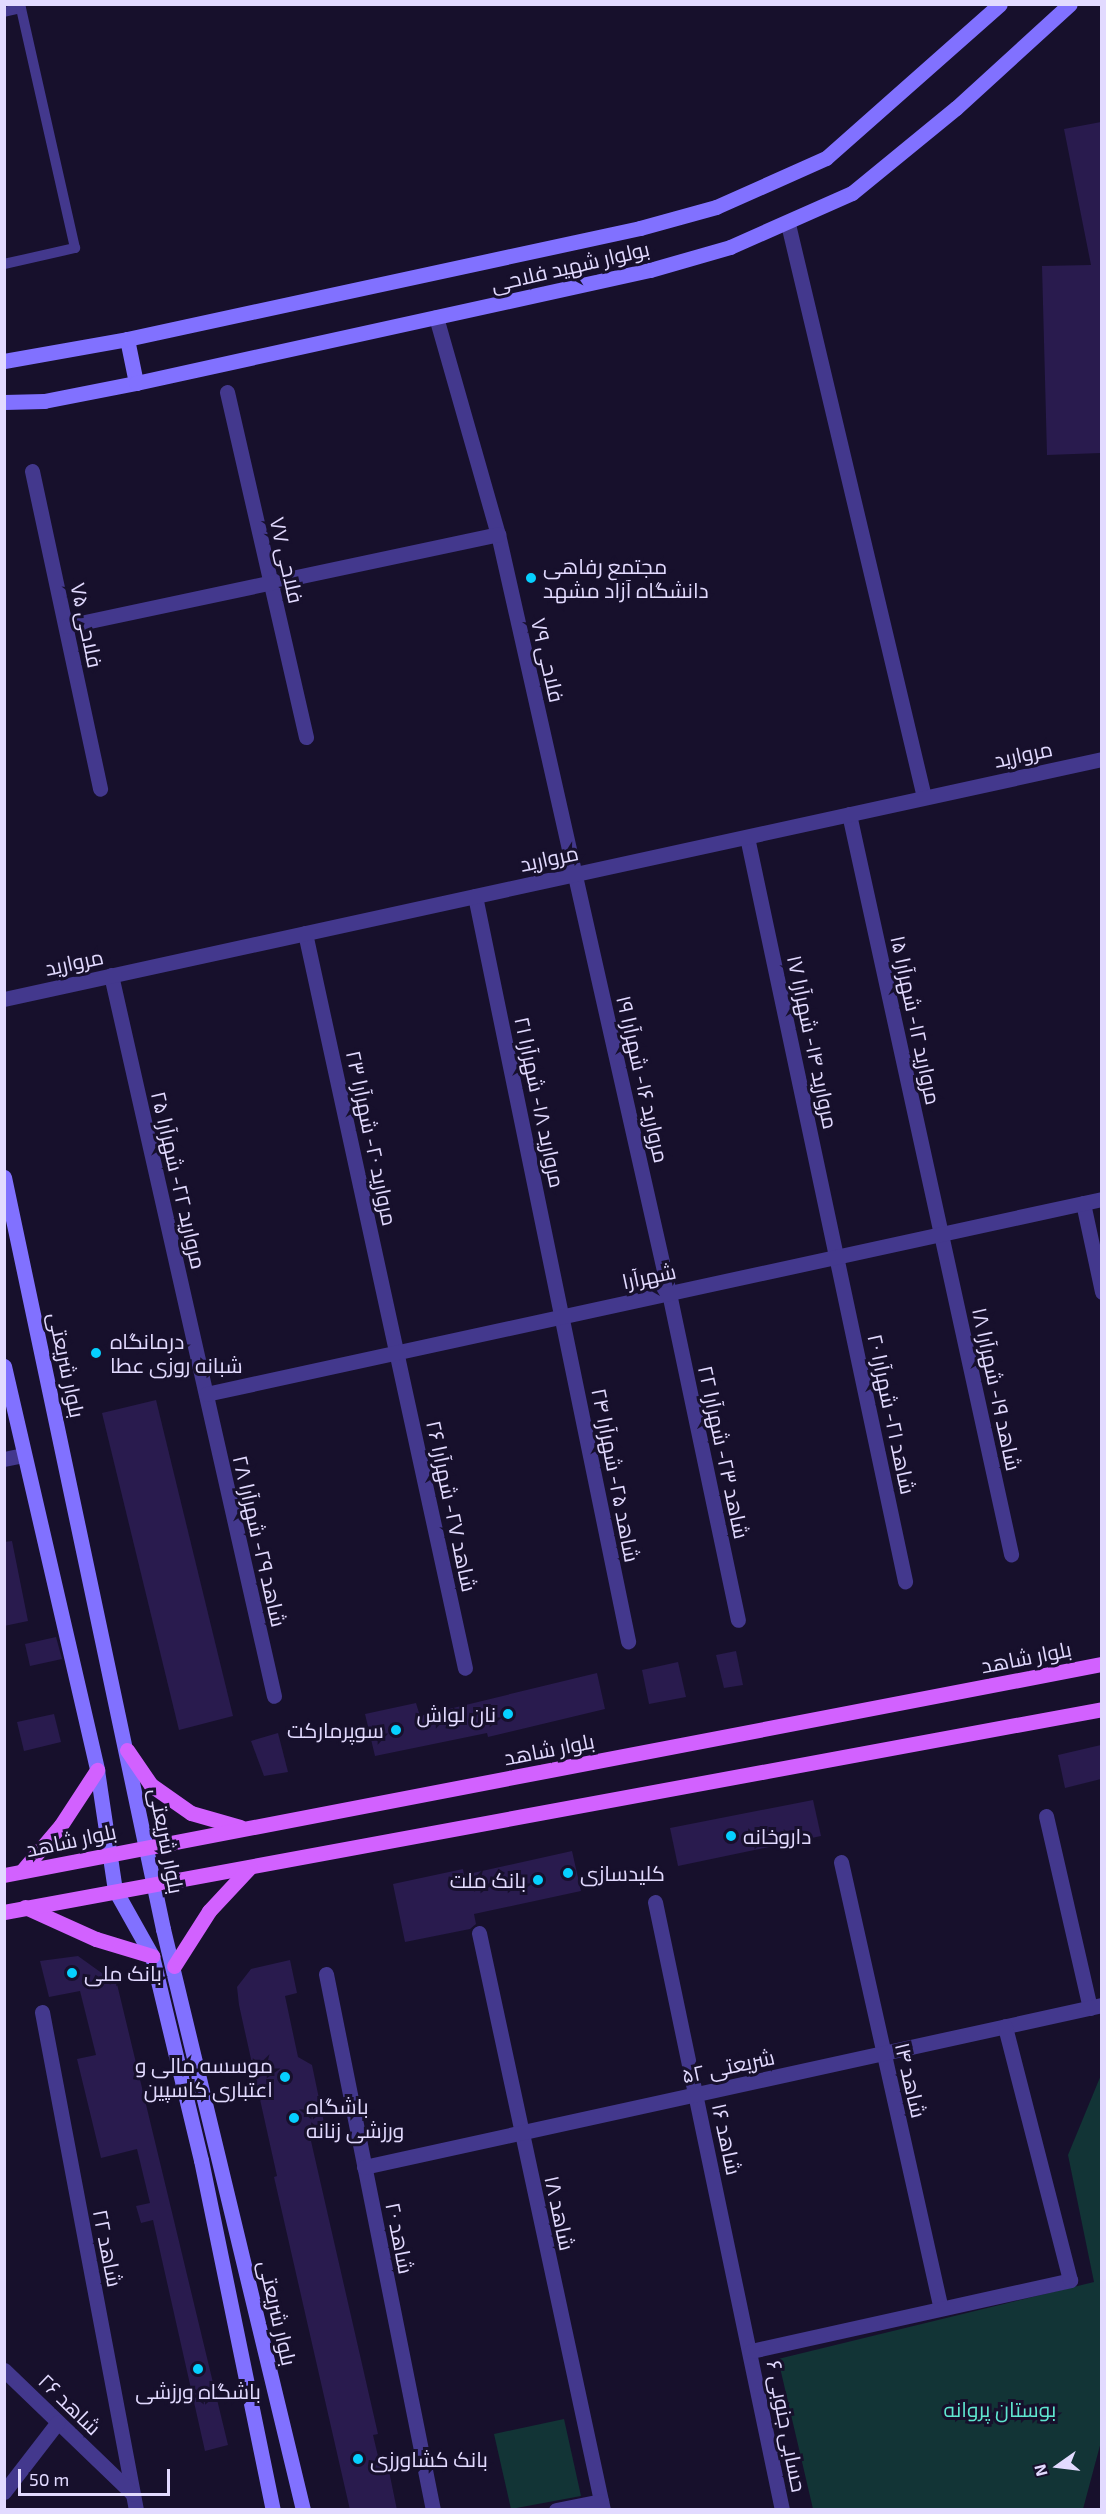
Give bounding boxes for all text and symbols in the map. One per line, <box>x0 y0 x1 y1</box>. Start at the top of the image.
street label: بولوار شهید فلاحی <box>488 236 652 296</box>
street label: فلاحی ۷۷ <box>265 514 309 606</box>
place label: مجتمع رفاهی دانشگاه آزاد مشهد <box>543 553 709 603</box>
marker: مجتمع رفاهی دانشگاه آزاد مشهد <box>524 571 538 585</box>
street label: فلاحی ۷۵ <box>66 580 108 670</box>
street label: فلاحی ۷۹ <box>526 615 570 705</box>
street label: مروارید <box>991 736 1055 772</box>
street label: مروارید <box>517 840 581 876</box>
street label: مروارید ۱۲- شهرآرا ۱۵ <box>886 933 946 1107</box>
street label: مروارید <box>42 944 106 980</box>
street label: مروارید ۱۴- شهرآرا ۱۷ <box>782 953 844 1131</box>
street label: مروارید ۱۶- شهرآرا ۱۹ <box>611 993 675 1165</box>
street label: مروارید ۱۸- شهرآرا ۲۱ <box>510 1014 570 1190</box>
street label: مروارید ۲۰- شهرآرا ۲۳ <box>341 1048 403 1228</box>
street label: مروارید ۲۲- شهرآرا ۲۵ <box>146 1089 212 1271</box>
street label: شهرآرا <box>620 1258 678 1294</box>
street label: شاهد ۱۹- شهرآرا ۱۸ <box>967 1305 1027 1473</box>
street label: بلوار شریعتی <box>44 1310 90 1420</box>
place label: درمانگاه شبانه روزی عطا <box>110 1328 243 1378</box>
street label: شاهد ۲۱- شهرآرا ۲۰ <box>863 1332 921 1496</box>
marker: درمانگاه شبانه روزی عطا <box>87 1344 105 1362</box>
street label: شاهد ۲۳- شهرآرا ۲۲ <box>693 1363 755 1541</box>
street label: شاهد ۲۵- شهرآرا ۲۴ <box>587 1386 645 1564</box>
street label: شاهد ۲۷- شهرآرا ۲۶ <box>422 1418 482 1594</box>
street label: شاهد ۲۹- شهرآرا ۲۸ <box>228 1453 292 1629</box>
street label: بلوار شاهد <box>979 1636 1073 1678</box>
place label: نان لواش <box>417 1701 496 1727</box>
marker: نان لواش <box>501 1707 515 1721</box>
place label: سوپرمارکت <box>287 1717 384 1743</box>
marker: سوپرمارکت <box>389 1723 403 1737</box>
street label: بلوار شاهد <box>502 1728 596 1770</box>
street label: بلوار شریعتی <box>144 1786 190 1896</box>
street label: بلوار شاهد <box>24 1818 118 1862</box>
place label: داروخانه <box>743 1823 811 1849</box>
marker: داروخانه <box>724 1829 738 1843</box>
place label: کلیدسازی <box>580 1860 665 1886</box>
marker: کلیدسازی <box>561 1866 575 1880</box>
place label: بانک ملت <box>450 1867 526 1893</box>
marker: بانک ملت <box>531 1873 545 1887</box>
place label: بانک ملی <box>84 1960 162 1986</box>
marker: بانک ملی <box>65 1966 79 1980</box>
street label: شاهد ۱۴ <box>890 2040 932 2120</box>
street label: شریعتی ۵۲ <box>679 2044 777 2088</box>
place label: موسسه مالی و اعتباری کاسپین <box>135 2052 273 2102</box>
marker: موسسه مالی و اعتباری کاسپین <box>278 2070 292 2084</box>
place label: باشگاه ورزشی زنانه <box>306 2093 404 2143</box>
street label: شاهد ۱۶ <box>707 2101 747 2177</box>
marker: باشگاه ورزشی زنانه <box>287 2111 301 2125</box>
street label: شاهد ۱۸ <box>540 2173 580 2253</box>
street label: شاهد ۲۰ <box>381 2200 419 2276</box>
street label: شاهد ۲۲ <box>88 2207 128 2289</box>
street label: بلوار شریعتی <box>254 2258 302 2368</box>
street label: حسابی جنوبی ۶ <box>762 2358 812 2494</box>
marker: باشگاه ورزشی <box>191 2362 205 2376</box>
street label: شاهد ۲۶ <box>33 2368 107 2440</box>
place label: باشگاه ورزشی <box>135 2378 261 2404</box>
park label: بوستان پروانه <box>944 2396 1056 2422</box>
north arrow <box>1028 2436 1088 2496</box>
place label: بانک کشاورزی <box>370 2446 488 2472</box>
marker: بانک کشاورزی <box>351 2452 365 2466</box>
scale bar <box>21 2457 172 2495</box>
text: N <box>1029 2463 1051 2478</box>
text: 50 m <box>29 2468 69 2490</box>

